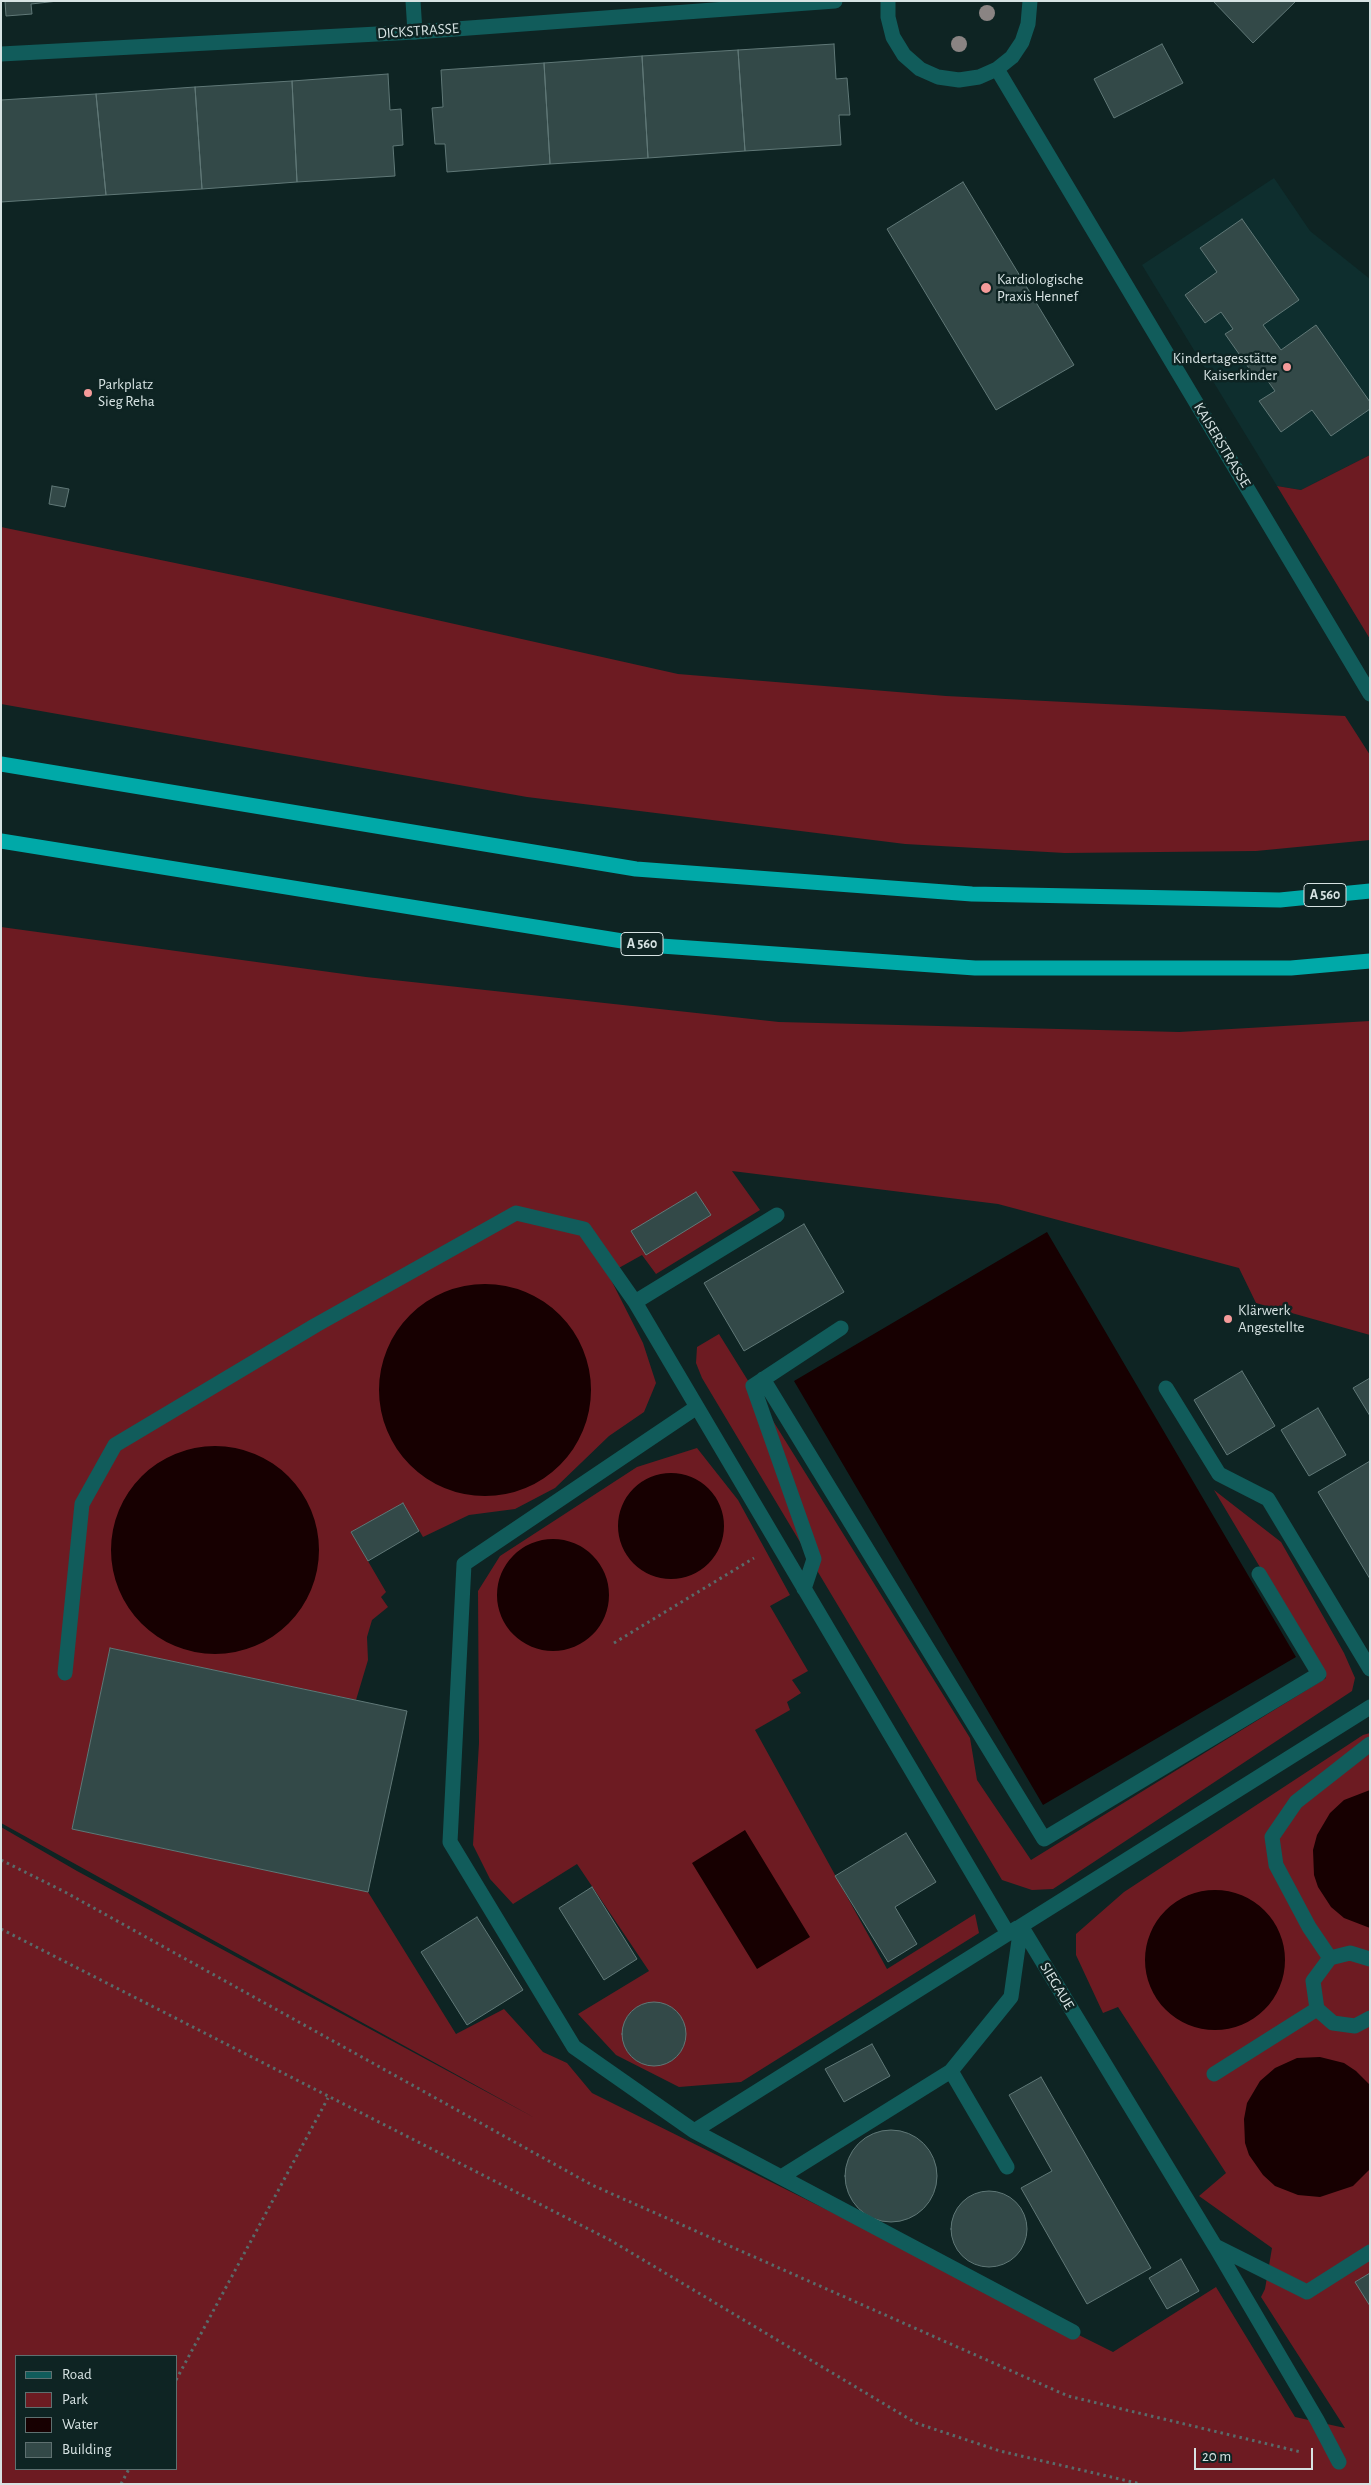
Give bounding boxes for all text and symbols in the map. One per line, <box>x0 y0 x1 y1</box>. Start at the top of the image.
street label: DICKSTRASSE <box>376 19 460 43</box>
place label: Kardiologische Praxis Hennef <box>997 270 1083 305</box>
marker: Kardiologische Praxis Hennef <box>979 281 993 295</box>
place label: Kindertagesstätte Kaiserkinder <box>1173 349 1277 384</box>
marker: Kindertagesstätte Kaiserkinder <box>1281 361 1293 373</box>
place label: Parkplatz Sieg Reha <box>98 375 155 410</box>
marker: Parkplatz Sieg Reha <box>82 387 94 399</box>
street label: KAISERSTRASSE <box>1190 399 1254 491</box>
road number: A 560 <box>1304 884 1346 906</box>
road number: A 560 <box>621 932 663 956</box>
place label: Klärwerk Angestellte <box>1238 1301 1304 1336</box>
marker: Klärwerk Angestellte <box>1222 1313 1234 1325</box>
street label: SIEGAUE <box>1036 1959 1078 2013</box>
legend <box>15 2355 178 2470</box>
text: Road <box>62 2367 92 2382</box>
text: Park <box>62 2392 88 2407</box>
text: Water <box>62 2417 98 2432</box>
scale bar <box>1196 2438 1315 2470</box>
text: Building <box>62 2442 112 2457</box>
text: 20 m <box>1202 2449 1231 2464</box>

